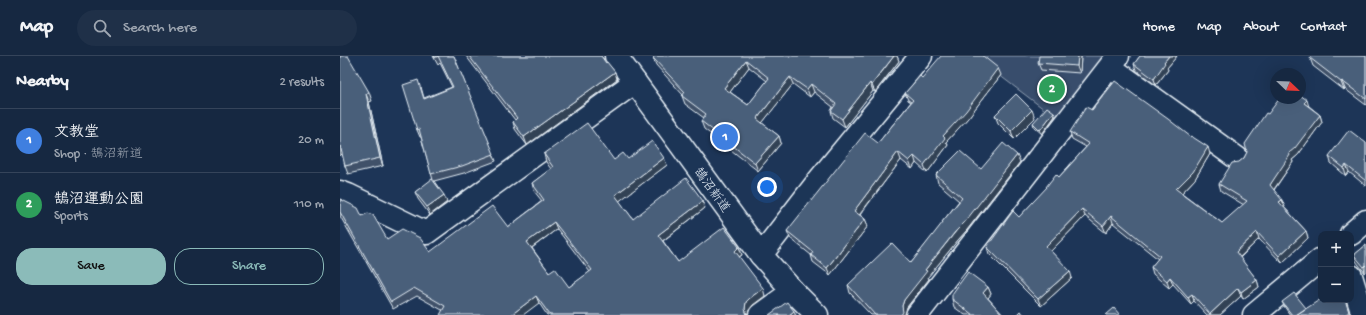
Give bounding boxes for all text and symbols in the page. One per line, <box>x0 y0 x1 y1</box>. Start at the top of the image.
search box <box>77 10 357 46</box>
text: Map <box>20 16 53 39</box>
icon: search <box>91 17 113 39</box>
text: Search here <box>123 19 197 37</box>
text: Home <box>1143 19 1175 36</box>
text: Map <box>1197 19 1221 36</box>
text: About <box>1243 19 1279 36</box>
text: Contact <box>1301 19 1346 36</box>
north arrow <box>1270 68 1306 104</box>
text: Nearby <box>16 72 69 92</box>
pin: 2 <box>1039 74 1065 104</box>
text: 2 results <box>279 75 324 90</box>
pin: 1 <box>712 122 738 152</box>
text: 文教堂 <box>54 124 99 142</box>
text: 1 <box>26 133 32 148</box>
text: 20 m <box>298 133 324 148</box>
text: Shop · 鵠沼新道 <box>54 147 142 162</box>
street label: 鵠沼新道 <box>690 165 732 216</box>
your location <box>757 177 777 197</box>
text: 鵠沼運動公園 <box>54 191 144 209</box>
text: 2 <box>26 197 32 212</box>
text: 110 m <box>294 197 324 212</box>
text: Sports <box>54 209 88 224</box>
map controls <box>1318 231 1354 303</box>
button: + <box>1318 231 1354 267</box>
button: Save <box>16 248 166 285</box>
button: Share <box>174 248 324 285</box>
button: − <box>1318 267 1354 303</box>

